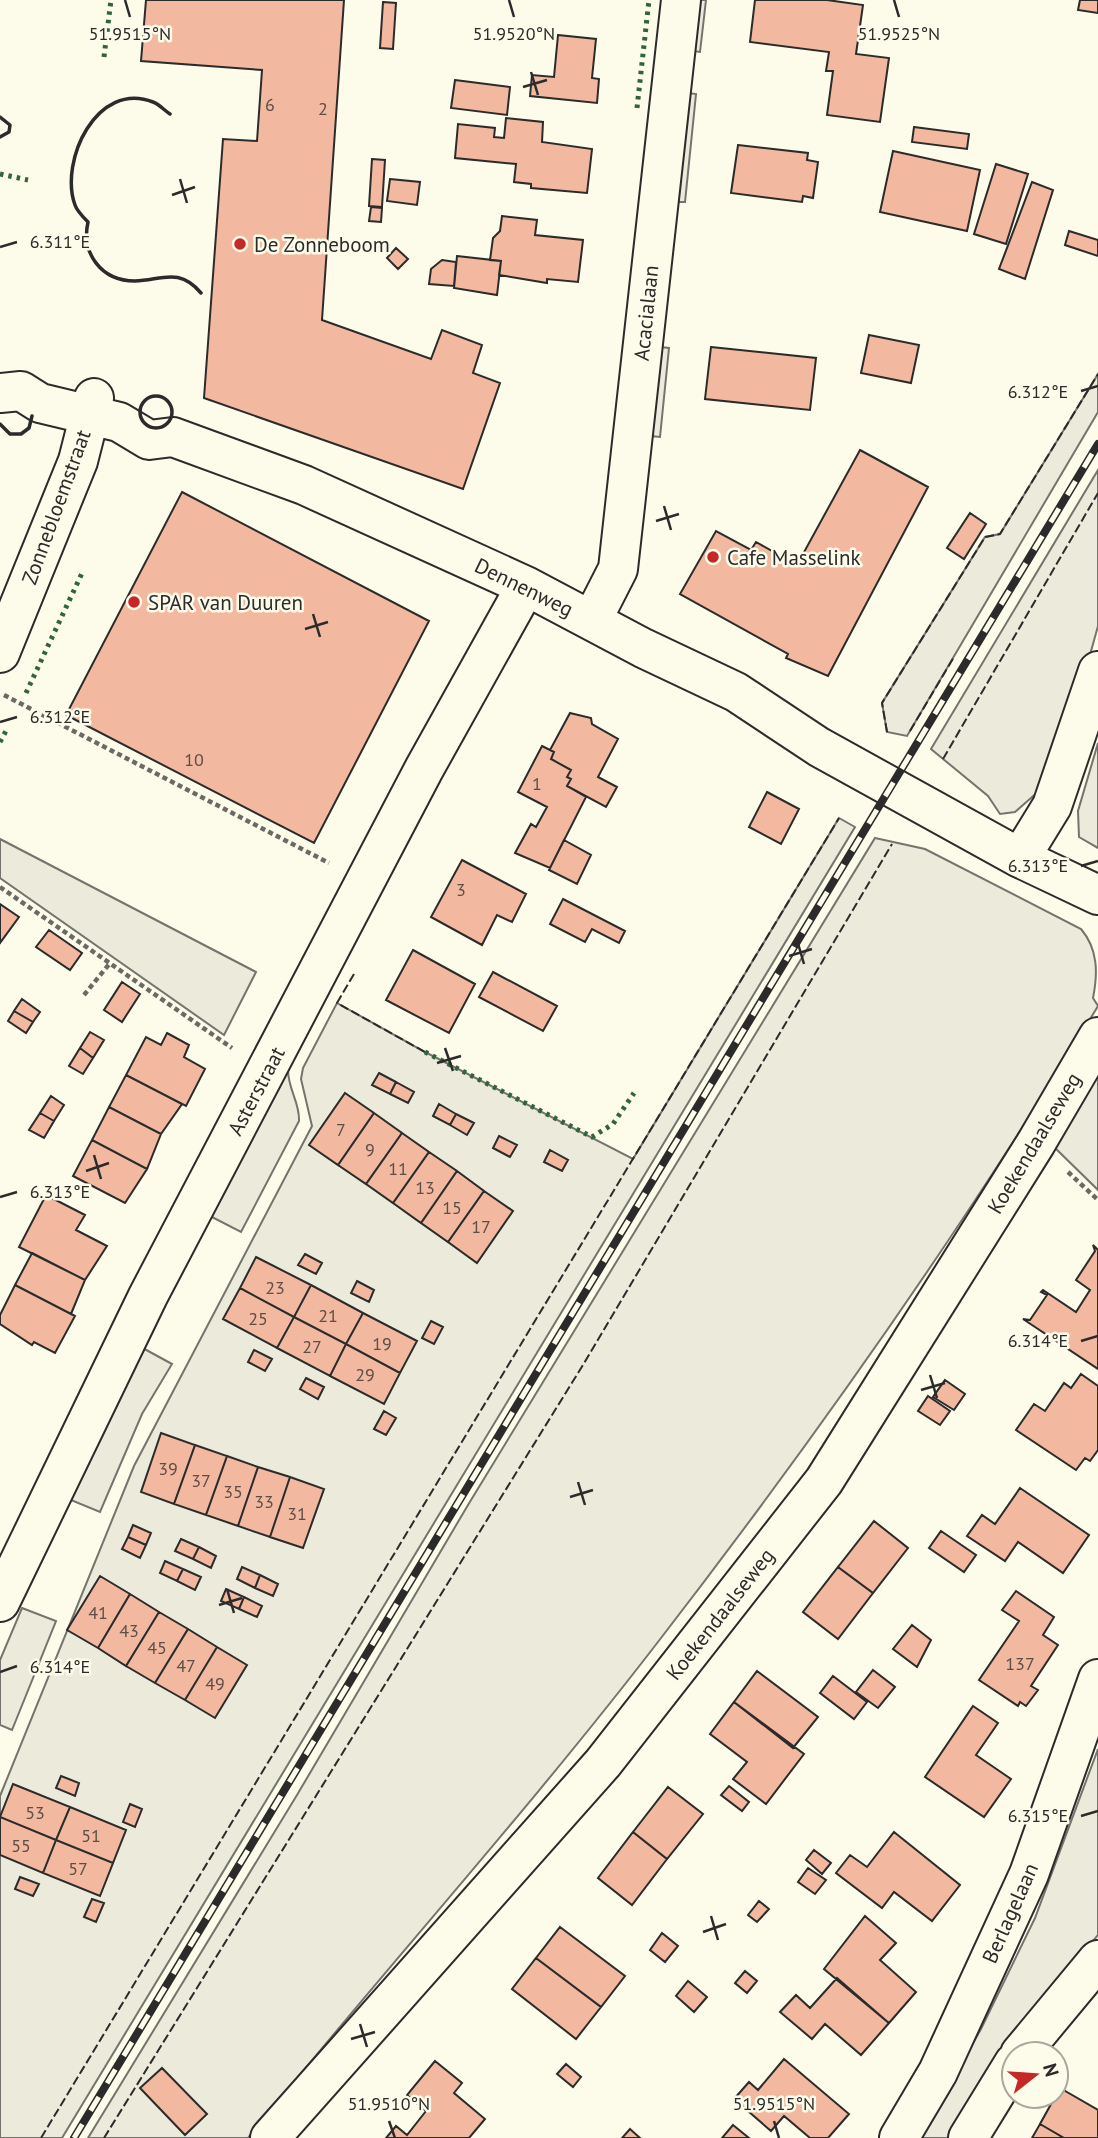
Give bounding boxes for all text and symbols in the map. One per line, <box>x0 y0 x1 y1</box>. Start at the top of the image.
text: 51.9515°N <box>89 22 171 45</box>
text: 51.9520°N <box>473 22 555 45</box>
text: 51.9525°N <box>858 22 940 45</box>
house number: 6 <box>265 93 275 116</box>
house number: 2 <box>318 97 328 120</box>
text: 6.311°E <box>30 230 90 253</box>
place label: De Zonneboom <box>254 231 390 258</box>
marker: De Zonneboom <box>232 236 248 252</box>
street label: Acacialaan <box>628 264 664 362</box>
text: 6.312°E <box>1008 380 1068 403</box>
street label: Zonnebloemstraat <box>15 426 97 588</box>
place label: Cafe Masselink <box>727 544 860 571</box>
marker: Cafe Masselink <box>705 549 721 565</box>
street label: Dennenweg <box>470 552 578 622</box>
place label: SPAR van Duuren <box>148 589 303 616</box>
marker: SPAR van Duuren <box>126 594 142 610</box>
text: 6.312°E <box>30 705 90 728</box>
house number: 10 <box>184 748 204 771</box>
house number: 1 <box>532 772 542 795</box>
text: 6.313°E <box>1008 854 1068 877</box>
house number: 3 <box>456 878 466 901</box>
street label: Asterstraat <box>221 1042 291 1140</box>
street label: Koekendaalseweg <box>981 1067 1087 1219</box>
house number: 7 <box>336 1118 346 1141</box>
house number: 9 <box>365 1138 375 1161</box>
house number: 11 <box>388 1157 408 1180</box>
house number: 13 <box>415 1176 435 1199</box>
text: 6.313°E <box>30 1180 90 1203</box>
house number: 15 <box>442 1196 462 1219</box>
house number: 17 <box>471 1215 491 1238</box>
house number: 23 <box>265 1276 285 1299</box>
house number: 21 <box>318 1304 338 1327</box>
house number: 25 <box>248 1307 268 1330</box>
text: 6.314°E <box>1008 1329 1068 1352</box>
house number: 19 <box>372 1332 392 1355</box>
house number: 27 <box>302 1335 322 1358</box>
house number: 29 <box>355 1363 375 1386</box>
house number: 39 <box>158 1457 178 1480</box>
house number: 37 <box>191 1469 211 1492</box>
house number: 35 <box>223 1480 243 1503</box>
house number: 33 <box>254 1490 274 1513</box>
house number: 31 <box>287 1502 307 1525</box>
street label: Koekendaalseweg <box>660 1543 780 1685</box>
house number: 41 <box>88 1601 108 1624</box>
house number: 43 <box>119 1619 139 1642</box>
house number: 45 <box>147 1636 167 1659</box>
house number: 137 <box>1005 1652 1035 1675</box>
house number: 47 <box>176 1654 196 1677</box>
text: 6.314°E <box>30 1655 90 1678</box>
house number: 49 <box>205 1672 225 1695</box>
house number: 53 <box>25 1801 45 1824</box>
text: 6.315°E <box>1008 1804 1068 1827</box>
house number: 51 <box>81 1824 101 1847</box>
house number: 55 <box>11 1834 31 1857</box>
house number: 57 <box>68 1857 88 1880</box>
street label: Berlagelaan <box>976 1859 1044 1967</box>
north arrow <box>1000 2040 1070 2110</box>
text: N <box>1038 2061 1065 2080</box>
text: 51.9510°N <box>348 2092 430 2115</box>
text: 51.9515°N <box>733 2092 815 2115</box>

